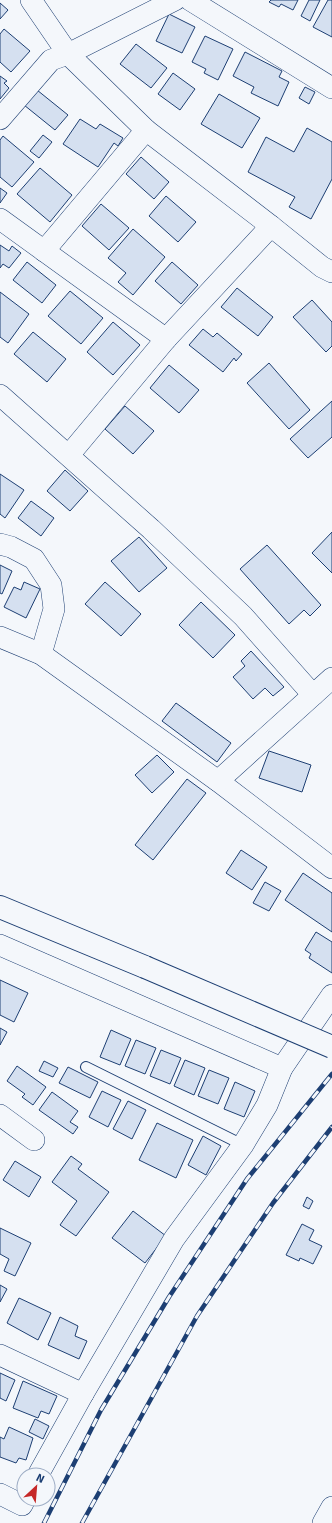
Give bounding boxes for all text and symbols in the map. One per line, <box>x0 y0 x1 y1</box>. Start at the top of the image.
north arrow <box>16 1467 56 1507</box>
text: N <box>34 1471 46 1486</box>

